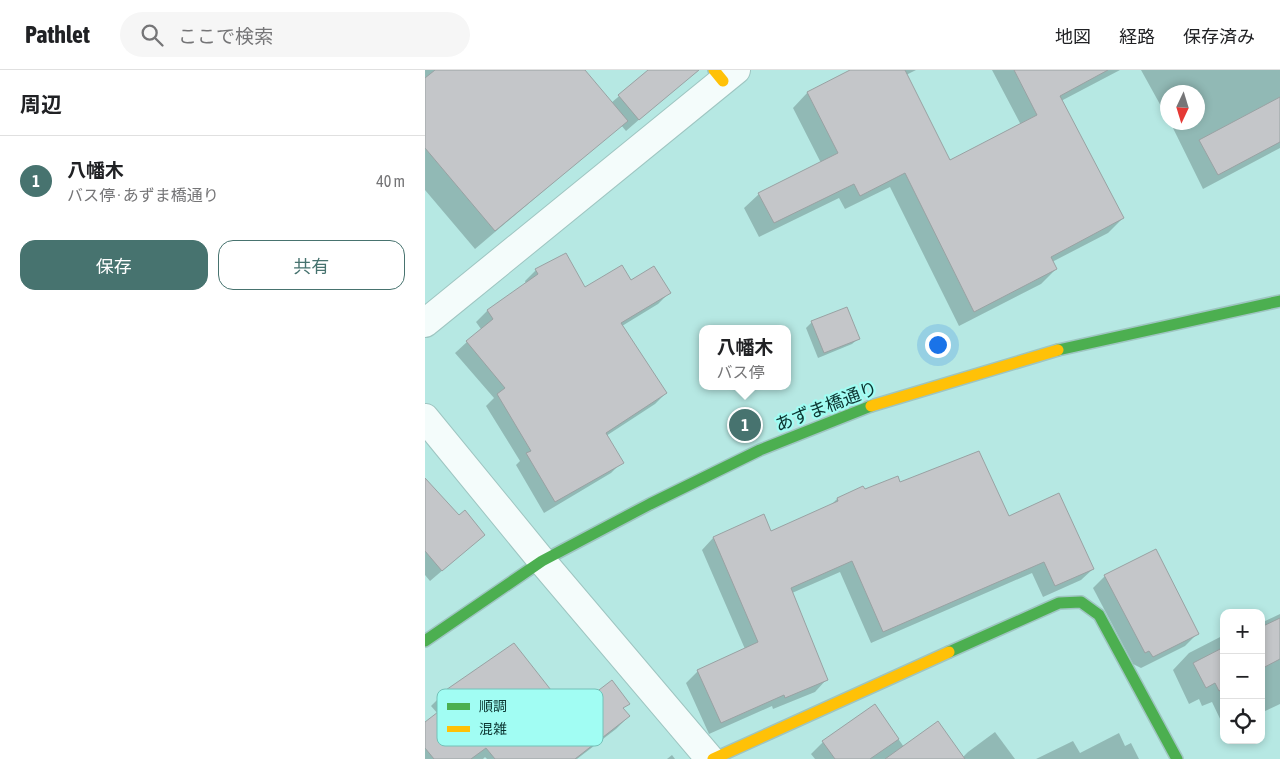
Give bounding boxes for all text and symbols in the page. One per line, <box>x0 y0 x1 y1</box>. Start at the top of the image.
search box <box>120 12 470 57</box>
text: Pathlet <box>25 21 90 48</box>
icon: search <box>138 21 166 49</box>
text: ここで検索 <box>178 25 273 47</box>
text: 地図 <box>1055 26 1091 47</box>
text: 経路 <box>1119 26 1155 47</box>
text: 保存済み <box>1183 26 1255 47</box>
north arrow <box>1160 85 1205 130</box>
text: 周辺 <box>20 92 62 116</box>
text: 八幡木 <box>67 159 124 181</box>
text: 1 <box>32 172 40 190</box>
text: 40 m <box>376 172 405 190</box>
text: バス停 · あずま橋通り <box>67 186 219 204</box>
button: 保存 <box>20 240 208 290</box>
button: 共有 <box>218 240 405 290</box>
popup <box>699 325 791 390</box>
your location <box>925 332 951 358</box>
text: 八幡木 <box>716 336 774 358</box>
text: バス停 <box>716 363 765 381</box>
street label: あずま橋通り <box>772 377 880 435</box>
pin: 1 <box>729 406 761 444</box>
map controls <box>1220 609 1265 744</box>
button: + <box>1220 609 1265 654</box>
button: − <box>1220 654 1265 699</box>
legend <box>437 689 603 746</box>
text: 順調 <box>479 698 507 714</box>
button: locate <box>1220 699 1265 744</box>
text: 混雑 <box>479 721 507 737</box>

